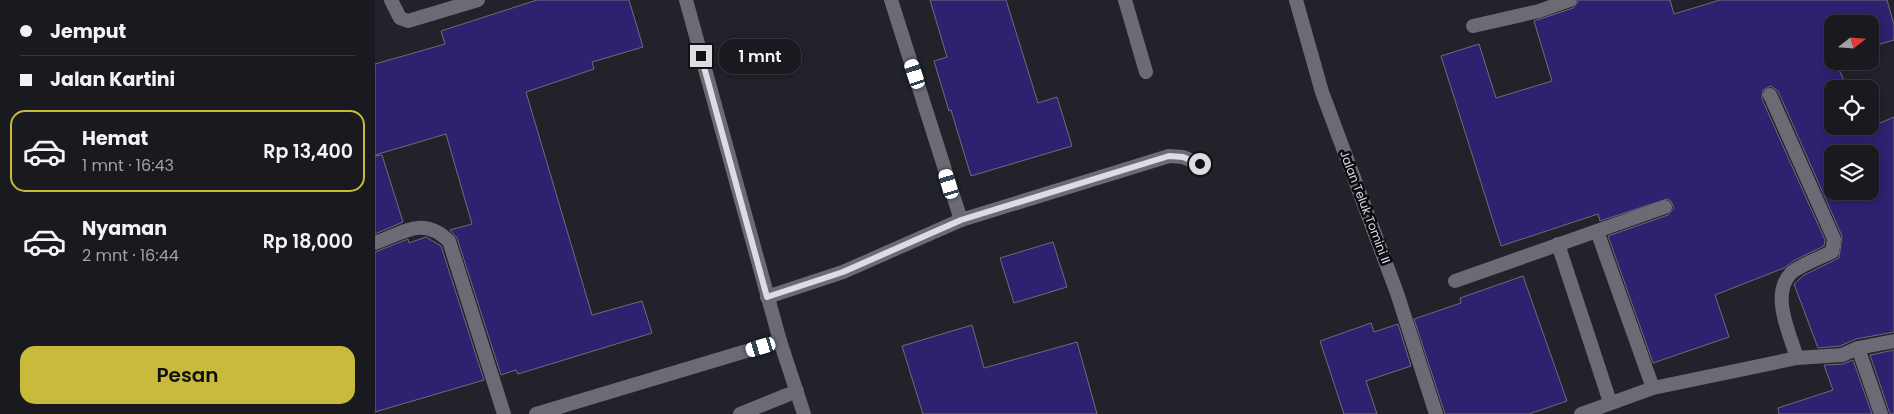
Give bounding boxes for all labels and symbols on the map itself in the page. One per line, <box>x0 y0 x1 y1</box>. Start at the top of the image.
north arrow <box>1824 15 1879 70</box>
callout: 1 mnt <box>719 38 801 74</box>
route end <box>690 45 712 67</box>
car <box>903 57 926 91</box>
street label: Jalan Teluk Tomini II <box>1336 148 1395 266</box>
route start <box>1189 153 1211 175</box>
car <box>937 167 960 201</box>
car <box>744 335 777 359</box>

